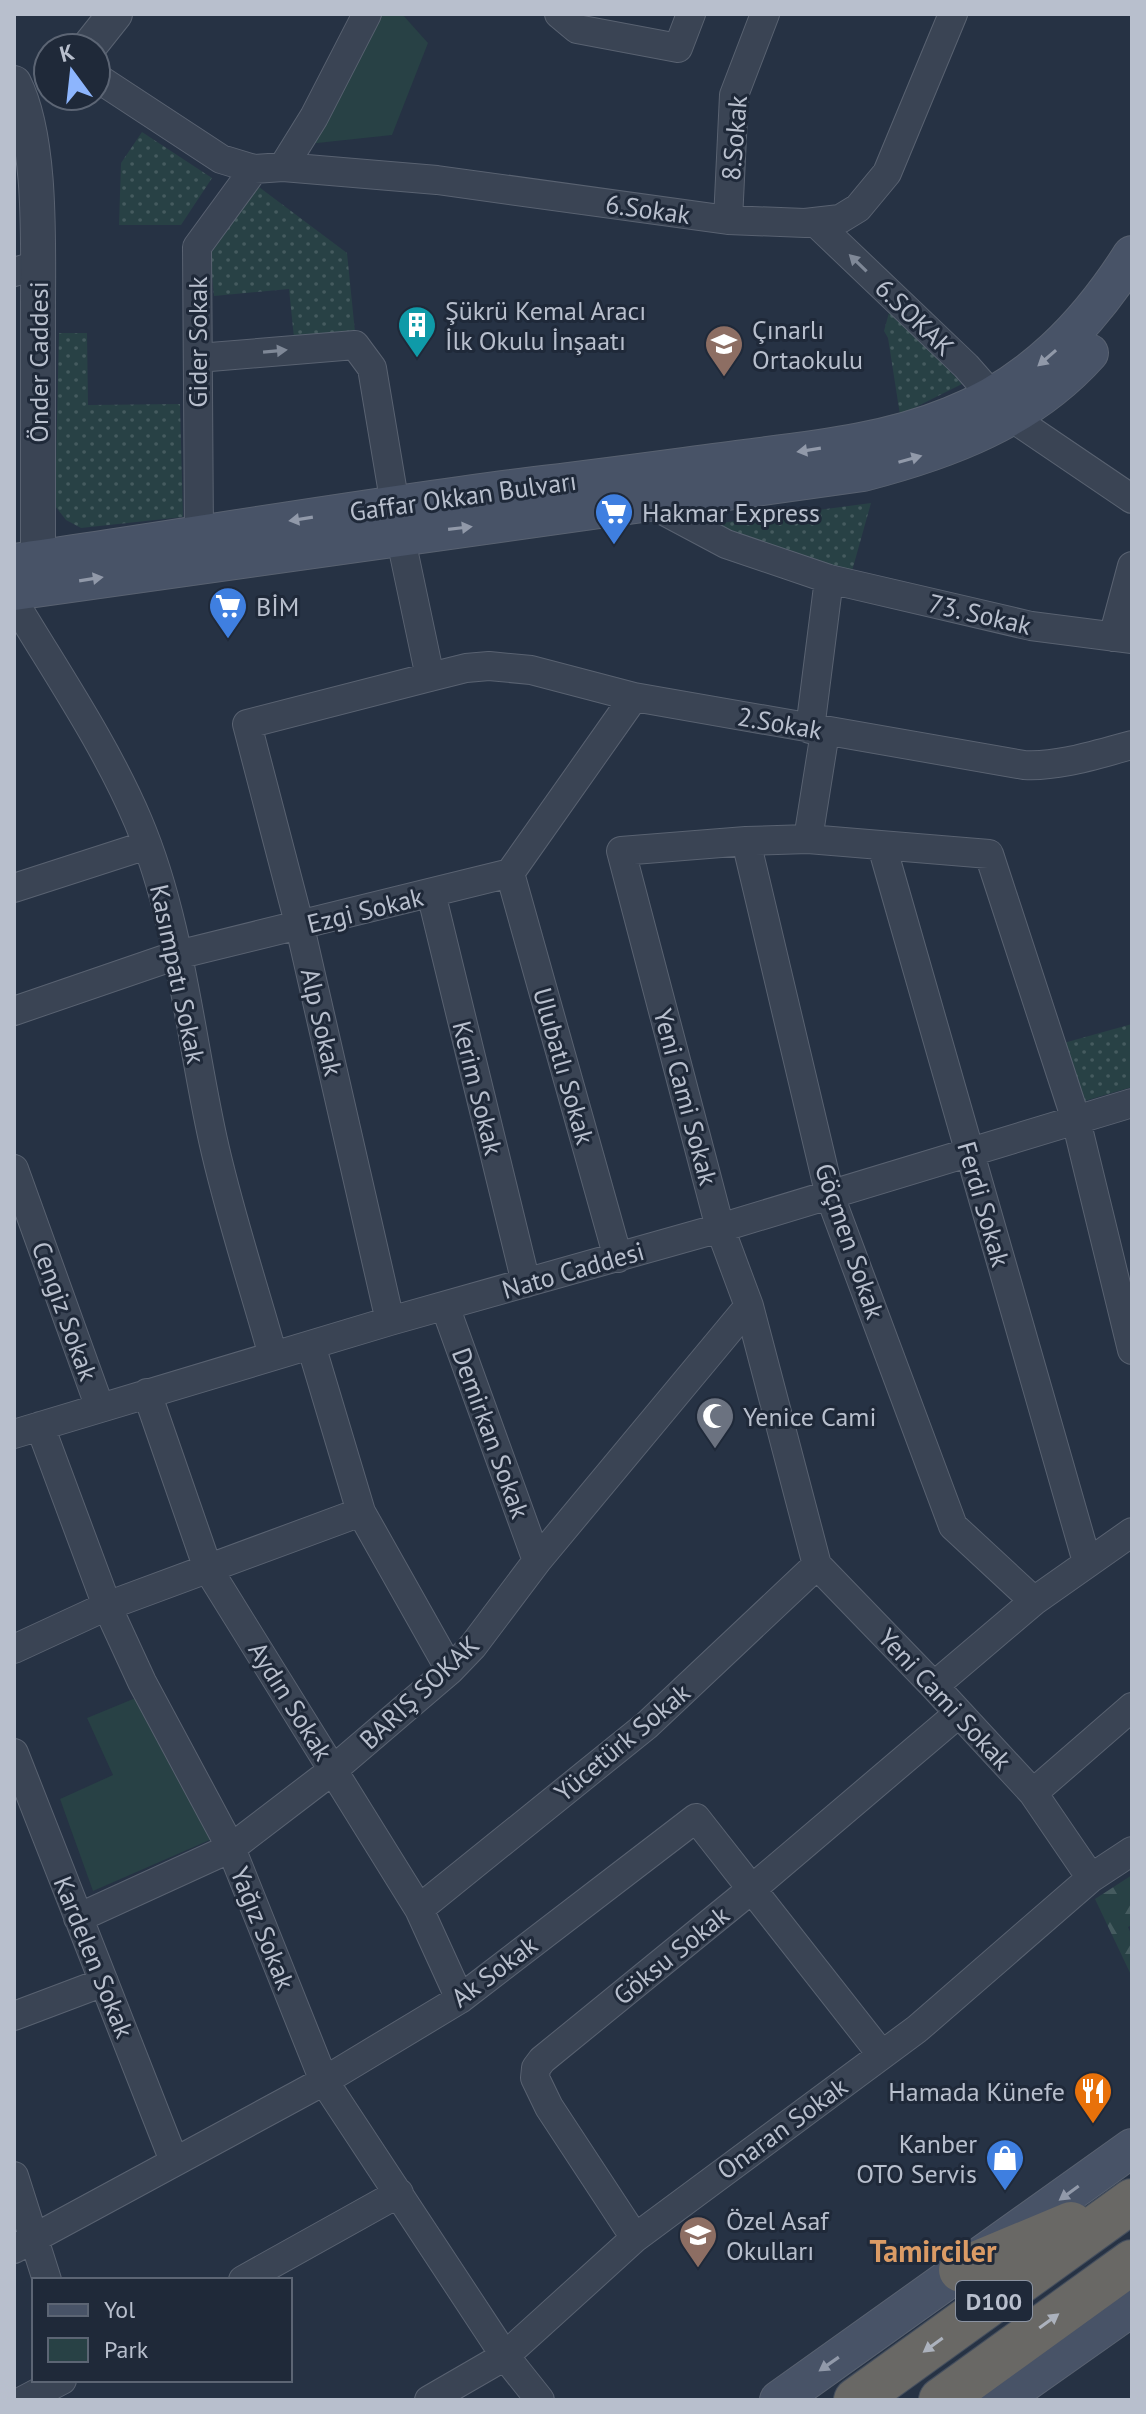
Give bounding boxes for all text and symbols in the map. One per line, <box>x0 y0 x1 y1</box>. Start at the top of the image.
north arrow <box>32 32 112 112</box>
text: K <box>57 37 77 68</box>
street label: 8.Sokak <box>714 94 754 182</box>
street label: 6.Sokak <box>603 187 693 231</box>
one-way arrow <box>849 254 868 272</box>
street label: 6.SOKAK <box>868 271 962 363</box>
street label: Gider Sokak <box>181 276 214 408</box>
street label: Önder Caddesi <box>22 281 55 443</box>
place label: Şükrü Kemal Aracı İlk Okulu İnşaatı <box>445 294 646 357</box>
building icon: Şükrü Kemal Aracı İlk Okulu İnşaatı <box>396 304 438 359</box>
place label: Çınarlı Ortaokulu <box>752 313 863 376</box>
school or university icon: Çınarlı Ortaokulu <box>703 323 745 378</box>
one-way arrow <box>263 345 288 358</box>
one-way arrow <box>1038 348 1057 366</box>
one-way arrow <box>796 444 821 457</box>
one-way arrow <box>898 453 923 465</box>
street label: Gaffar Okkan Bulvarı <box>347 464 579 528</box>
supermarket icon: Hakmar Express <box>593 491 635 546</box>
place label: Hakmar Express <box>642 496 820 529</box>
one-way arrow <box>288 513 313 525</box>
one-way arrow <box>447 521 472 534</box>
one-way arrow <box>79 573 104 585</box>
supermarket icon: BİM <box>207 585 249 640</box>
street label: 73. Sokak <box>925 586 1035 642</box>
place label: BİM <box>256 590 299 623</box>
street label: 2.Sokak <box>735 699 825 747</box>
street label: Ezgi Sokak <box>303 880 427 940</box>
street label: Kasımpatı Sokak <box>143 881 213 1067</box>
street label: Alp Sokak <box>294 965 350 1080</box>
street label: Ulubatlı Sokak <box>526 984 602 1149</box>
street label: Yeni Cami Sokak <box>647 1005 726 1189</box>
street label: Kerim Sokak <box>445 1017 511 1159</box>
street label: Ferdi Sokak <box>950 1137 1018 1271</box>
street label: Göçmen Sokak <box>808 1159 892 1324</box>
street label: Nato Caddesi <box>498 1234 648 1306</box>
street label: Cengiz Sokak <box>25 1237 106 1386</box>
street label: Demirkan Sokak <box>445 1343 537 1523</box>
mosque icon: Yenice Cami <box>694 1395 736 1450</box>
place label: Yenice Cami <box>743 1400 876 1433</box>
street label: Yeni Cami Sokak <box>871 1621 1019 1777</box>
street label: BARIŞ SOKAK <box>352 1628 486 1756</box>
street label: Aydın Sokak <box>241 1635 341 1767</box>
street label: Yücetürk Sokak <box>547 1675 697 1808</box>
street label: Yağız Sokak <box>223 1862 303 1995</box>
street label: Kardelen Sokak <box>47 1871 142 2043</box>
street label: Göksu Sokak <box>606 1898 736 2012</box>
street label: Ak Sokak <box>444 1928 544 2014</box>
street label: Onaran Sokak <box>710 2069 854 2186</box>
restaurant icon: Hamada Künefe <box>1072 2070 1114 2125</box>
place label: Hamada Künefe <box>888 2075 1065 2108</box>
place label: Kanber OTO Servis <box>856 2127 977 2190</box>
shop icon: Kanber OTO Servis <box>984 2137 1026 2192</box>
one-way arrow <box>1058 2185 1079 2200</box>
place label: Özel Asaf Okulları <box>726 2204 830 2267</box>
school or university icon: Özel Asaf Okulları <box>677 2214 719 2269</box>
district label: Tamirciler <box>869 2231 997 2270</box>
legend <box>32 2278 292 2382</box>
road number: D100 <box>956 2281 1032 2321</box>
text: Yol <box>104 2294 135 2325</box>
one-way arrow <box>1039 2314 1060 2330</box>
text: Park <box>104 2334 149 2365</box>
one-way arrow <box>922 2337 943 2352</box>
one-way arrow <box>818 2356 840 2372</box>

